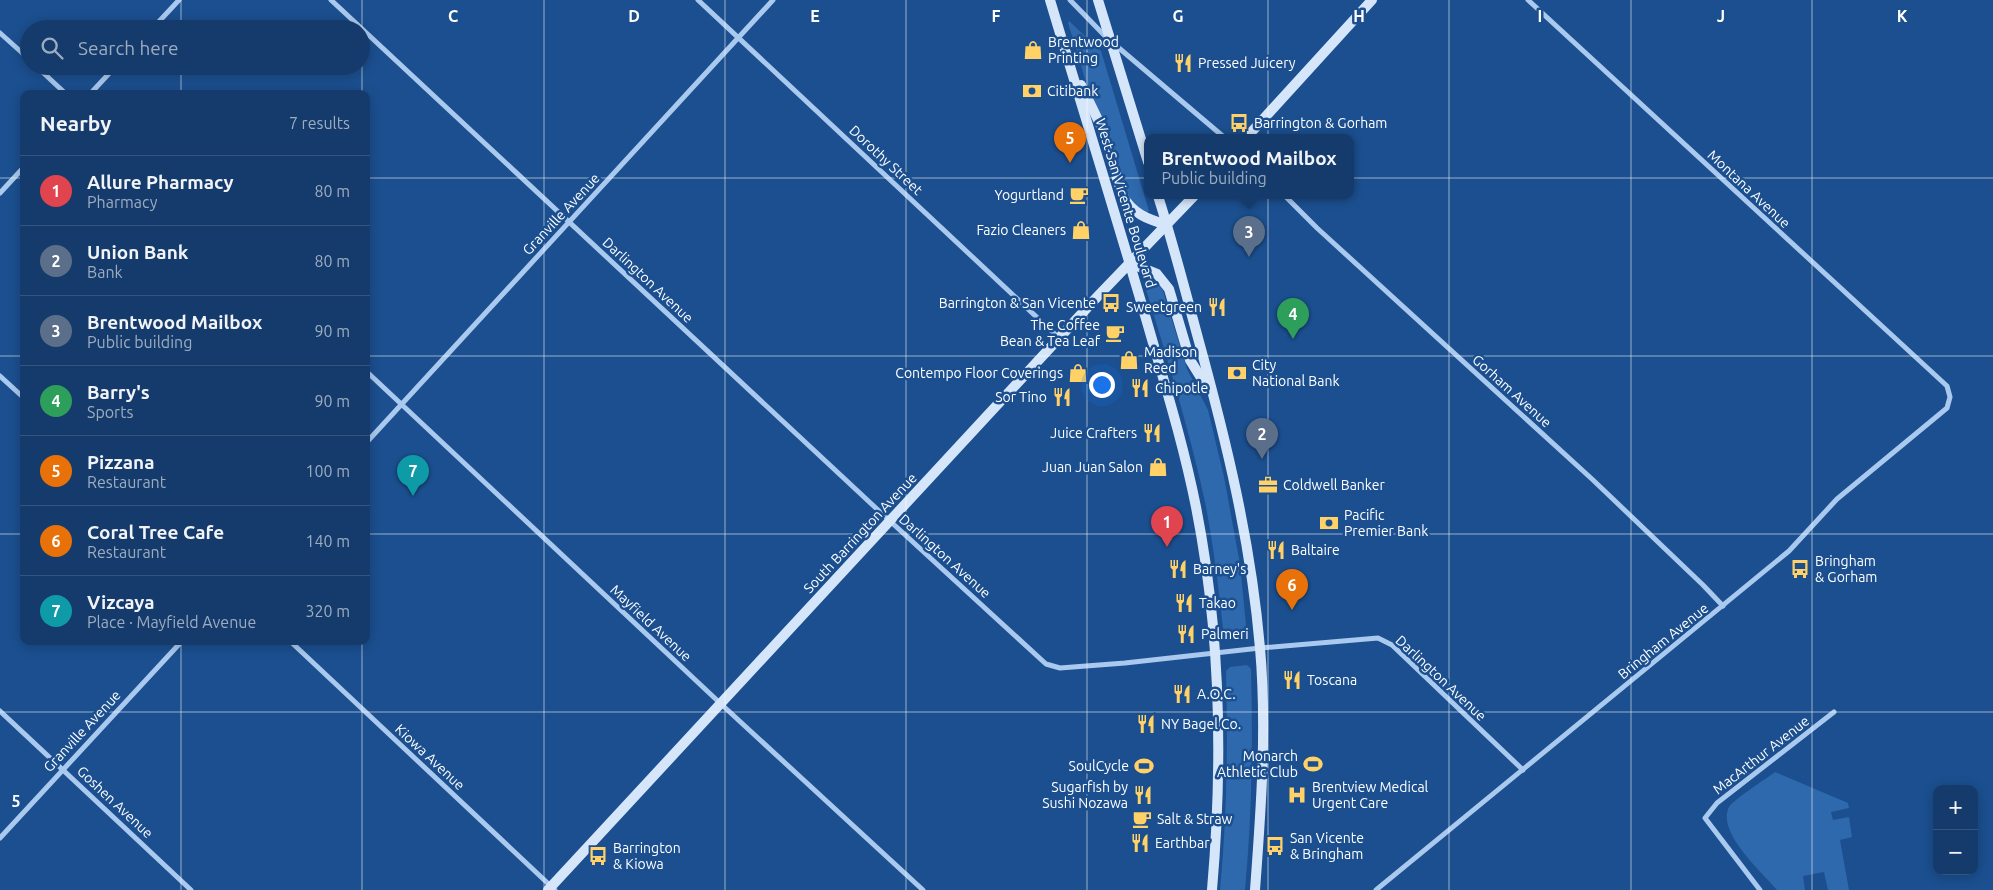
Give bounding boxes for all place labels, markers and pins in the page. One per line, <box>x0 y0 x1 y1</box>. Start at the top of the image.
place label: Brentwood Printing <box>1048 34 1119 66</box>
shop icon: Brentwood Printing <box>1022 39 1044 61</box>
restaurant icon: Pressed Juicery <box>1172 52 1194 74</box>
place label: Pressed Juicery <box>1198 55 1296 71</box>
bank icon: Citibank <box>1021 80 1043 102</box>
place label: Citibank <box>1047 83 1098 99</box>
bus stop icon: Barrington & Gorham <box>1228 112 1250 134</box>
place label: Barrington & Gorham <box>1254 115 1387 131</box>
pin: 5 <box>1054 122 1086 163</box>
cafe icon: Yogurtland <box>1068 184 1090 206</box>
place label: Yogurtland <box>994 187 1064 203</box>
pin: 3 <box>1233 216 1265 257</box>
shop icon: Fazio Cleaners <box>1070 219 1092 241</box>
place label: Fazio Cleaners <box>976 222 1066 238</box>
bus stop icon: Barrington & San Vicente <box>1100 292 1122 314</box>
place label: Barrington & San Vicente <box>939 295 1096 311</box>
restaurant icon: Sweetgreen <box>1206 296 1228 318</box>
pin: 4 <box>1277 298 1309 339</box>
place label: Sweetgreen <box>1126 299 1202 315</box>
place label: The Coffee Bean & Tea Leaf <box>1000 317 1101 349</box>
cafe icon: The Coffee Bean & Tea Leaf <box>1104 322 1126 344</box>
place label: Madison Reed <box>1144 344 1197 376</box>
shop icon: Madison Reed <box>1118 349 1140 371</box>
place label: City National Bank <box>1252 357 1340 389</box>
shop icon: Contempo Floor Coverings <box>1067 362 1089 384</box>
bank icon: City National Bank <box>1226 362 1248 384</box>
place label: Contempo Floor Coverings <box>895 365 1063 381</box>
restaurant icon: Chipotle <box>1129 377 1151 399</box>
place label: Chipotle <box>1155 380 1208 396</box>
restaurant icon: Sor Tino <box>1051 386 1073 408</box>
place label: Sor Tino <box>995 389 1047 405</box>
pin: 2 <box>1246 418 1278 459</box>
restaurant icon: Juice Crafters <box>1141 422 1163 444</box>
place label: Juice Crafters <box>1050 425 1137 441</box>
pin: 7 <box>397 455 429 496</box>
shop icon: Juan Juan Salon <box>1147 456 1169 478</box>
place label: Juan Juan Salon <box>1042 459 1143 475</box>
office icon: Coldwell Banker <box>1257 474 1279 496</box>
place label: Coldwell Banker <box>1283 477 1385 493</box>
pin: 1 <box>1151 506 1183 547</box>
place label: Pacific Premier Bank <box>1344 507 1428 539</box>
bank icon: Pacific Premier Bank <box>1318 512 1340 534</box>
restaurant icon: Baltaire <box>1265 539 1287 561</box>
place label: Baltaire <box>1291 542 1340 558</box>
place label: Bringham & Gorham <box>1815 553 1877 585</box>
restaurant icon: Barney's <box>1167 558 1189 580</box>
bus stop icon: Bringham & Gorham <box>1789 558 1811 580</box>
place label: Barney's <box>1193 561 1246 577</box>
pin: 6 <box>1276 569 1308 610</box>
restaurant icon: Takao <box>1173 592 1195 614</box>
place label: Takao <box>1199 595 1236 611</box>
restaurant icon: Palmeri <box>1175 623 1197 645</box>
place label: Palmeri <box>1201 626 1249 642</box>
restaurant icon: Toscana <box>1281 669 1303 691</box>
place label: Toscana <box>1307 672 1357 688</box>
restaurant icon: A.O.C. <box>1171 683 1193 705</box>
place label: A.O.C. <box>1197 686 1236 702</box>
restaurant icon: NY Bagel Co. <box>1135 713 1157 735</box>
place label: NY Bagel Co. <box>1161 716 1241 732</box>
place label: Monarch Athletic Club <box>1217 748 1298 780</box>
sports icon: Monarch Athletic Club <box>1302 753 1324 775</box>
sports icon: SoulCycle <box>1133 755 1155 777</box>
place label: SoulCycle <box>1069 758 1129 774</box>
place label: Sugarfish by Sushi Nozawa <box>1042 779 1128 811</box>
place label: Brentview Medical Urgent Care <box>1312 779 1429 811</box>
restaurant icon: Sugarfish by Sushi Nozawa <box>1132 784 1154 806</box>
hospital icon: Brentview Medical Urgent Care <box>1286 784 1308 806</box>
cafe icon: Salt & Straw <box>1131 808 1153 830</box>
place label: Salt & Straw <box>1157 811 1233 827</box>
place label: San Vicente & Bringham <box>1290 830 1364 862</box>
restaurant icon: Earthbar <box>1129 832 1151 854</box>
place label: Earthbar <box>1155 835 1210 851</box>
bus stop icon: San Vicente & Bringham <box>1264 835 1286 857</box>
place label: Barrington & Kiowa <box>613 840 681 872</box>
bus stop icon: Barrington & Kiowa <box>587 845 609 867</box>

